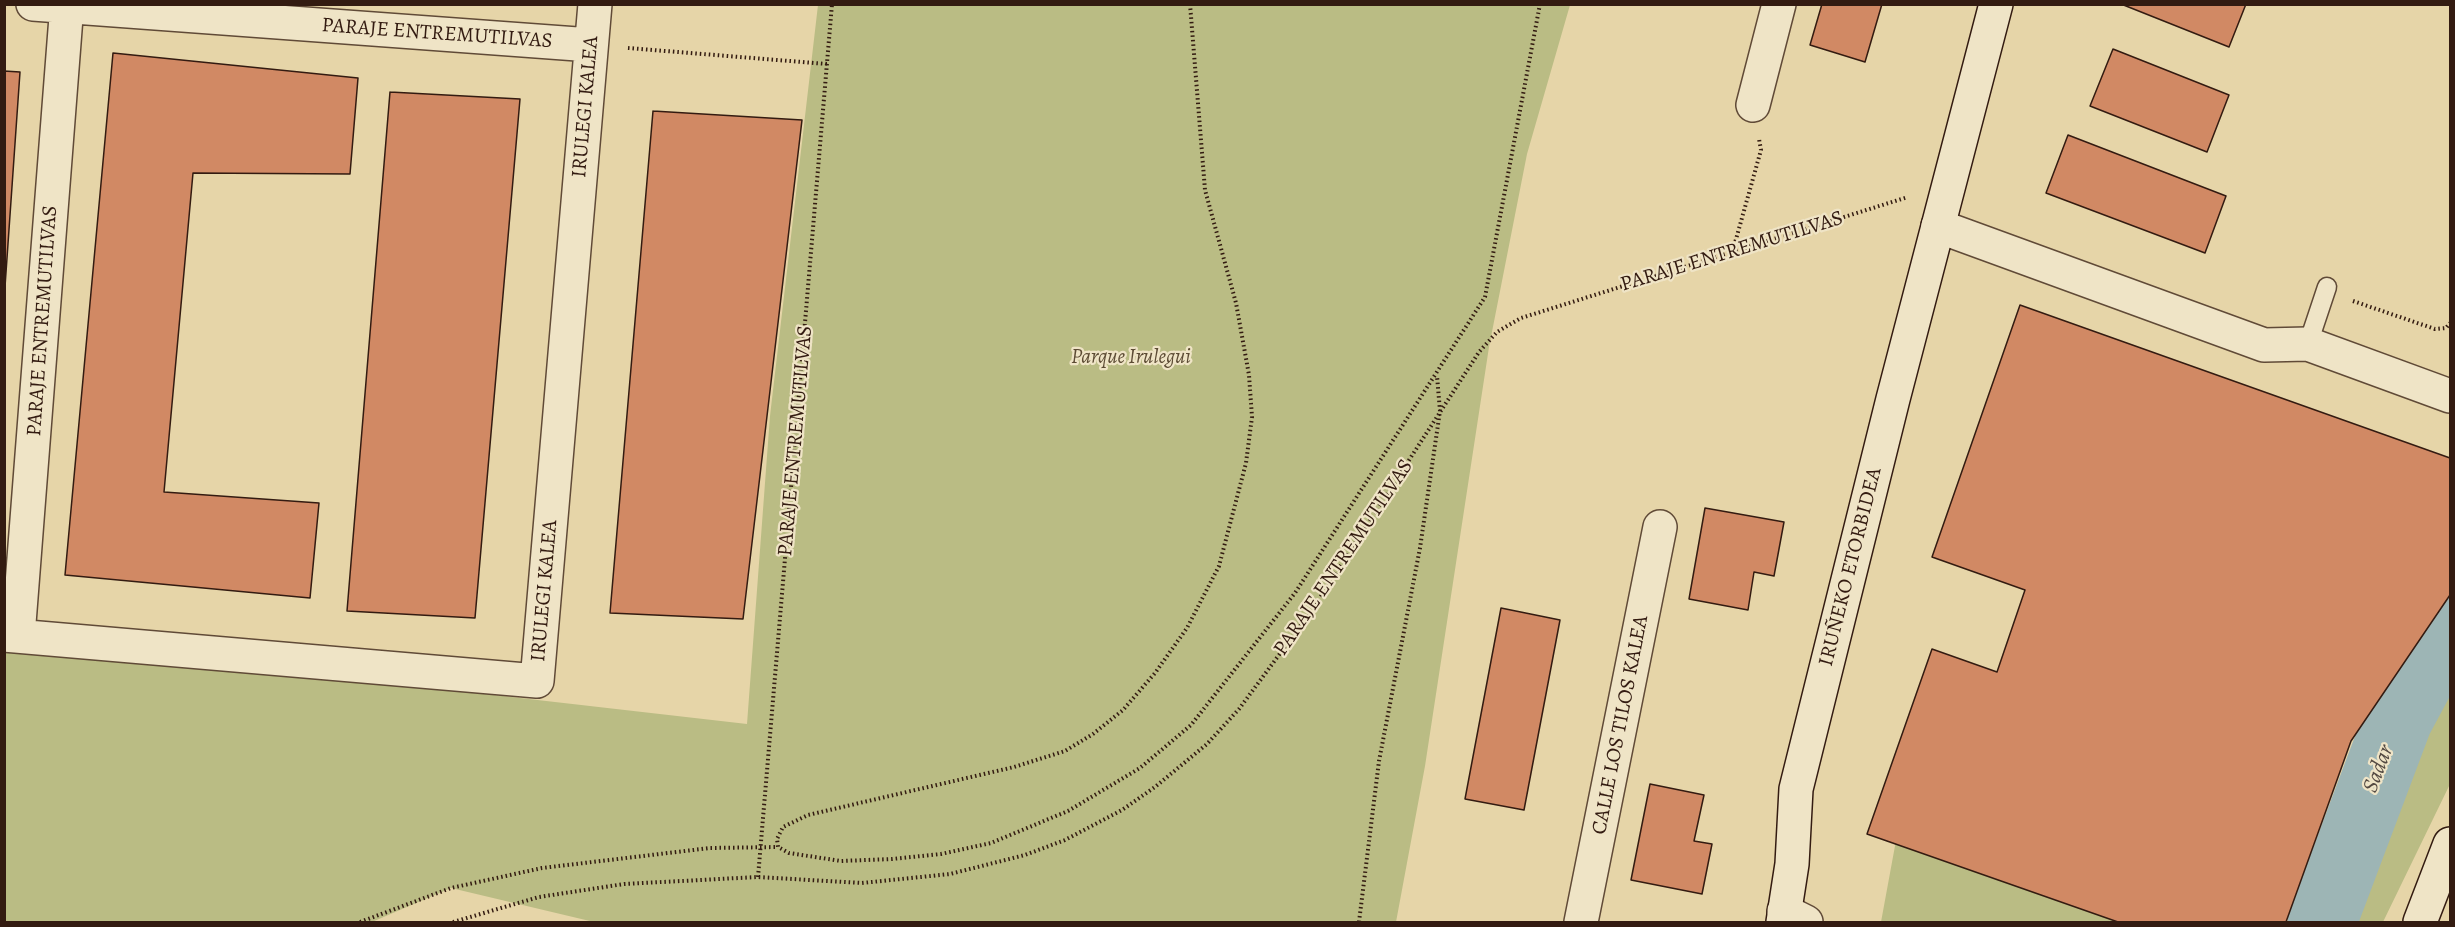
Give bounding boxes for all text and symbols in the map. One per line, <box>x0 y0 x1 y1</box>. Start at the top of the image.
street label: PARAJE ENTREMUTILVAS <box>321 13 553 55</box>
street label: IRULEGI KALEA <box>567 35 605 179</box>
street label: PARAJE ENTREMUTILVAS <box>22 205 64 437</box>
street label: PARAJE ENTREMUTILVAS <box>1618 206 1846 298</box>
street label: PARAJE ENTREMUTILVAS <box>773 325 819 557</box>
park label: Parque Irulegui <box>1071 345 1191 371</box>
street label: PARAJE ENTREMUTILVAS <box>1269 455 1419 661</box>
street label: IRUÑEKO ETORBIDEA <box>1814 465 1888 669</box>
street label: IRULEGI KALEA <box>526 519 564 663</box>
street label: CALLE LOS TILOS KALEA <box>1587 613 1655 837</box>
water label: Sadar <box>2358 741 2400 797</box>

